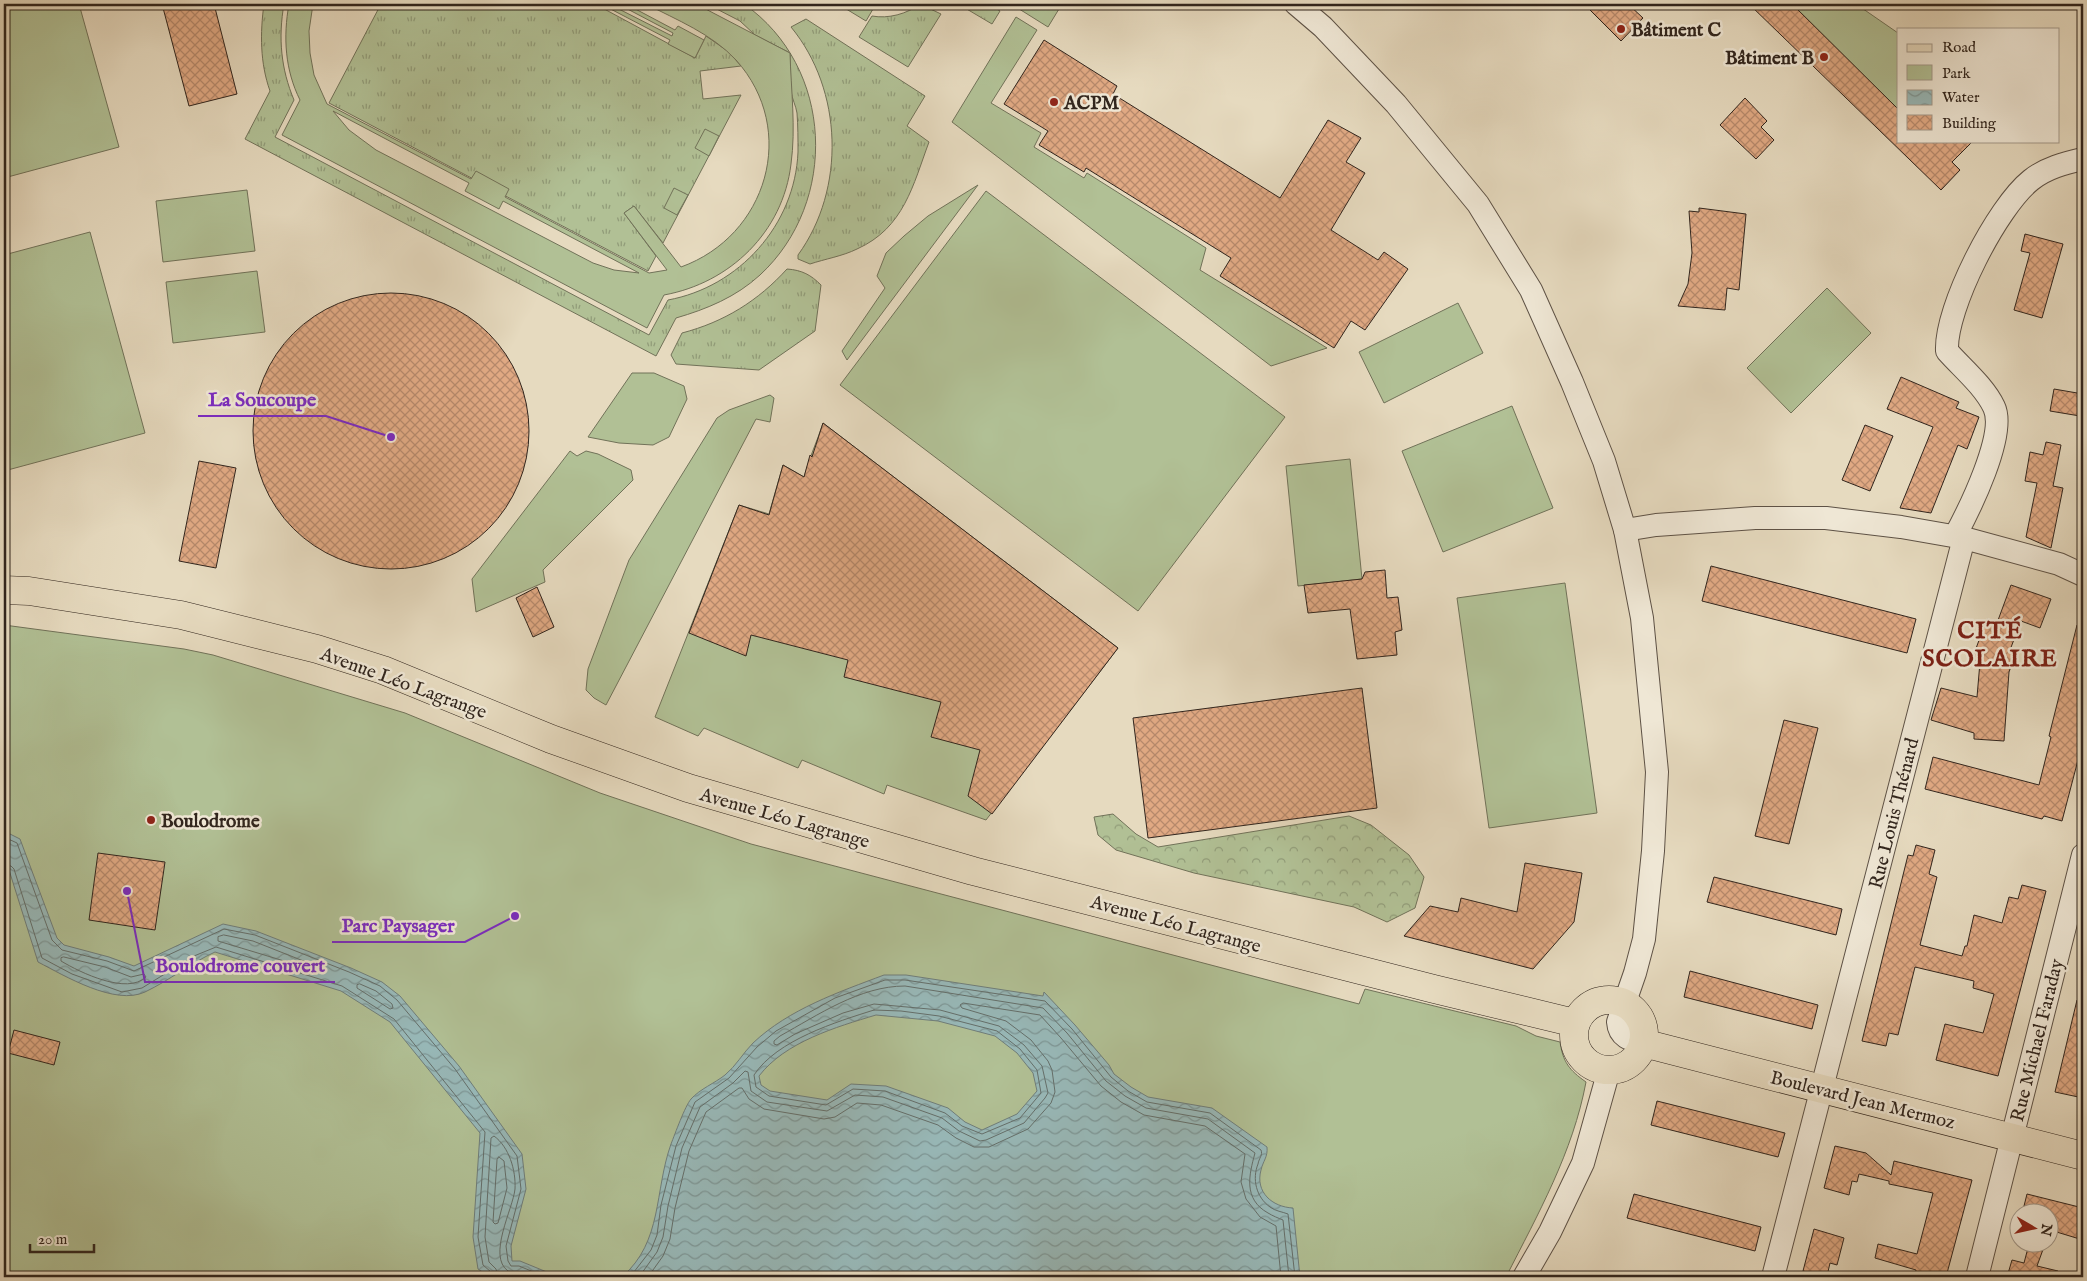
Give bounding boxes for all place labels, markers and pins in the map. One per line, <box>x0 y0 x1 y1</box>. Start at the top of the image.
place label: Bâtiment C <box>1631 19 1721 43</box>
marker: Bâtiment C <box>1615 23 1627 35</box>
place label: Bâtiment B <box>1725 47 1814 71</box>
marker: Bâtiment B <box>1818 51 1830 63</box>
place label: ACPM <box>1063 92 1119 116</box>
marker: ACPM <box>1048 96 1060 108</box>
callout: La Soucoupe <box>198 381 326 416</box>
place label: Boulodrome <box>161 810 260 834</box>
marker: Boulodrome <box>145 814 157 826</box>
callout: Parc Paysager <box>332 907 465 942</box>
callout: Boulodrome couvert <box>145 947 335 982</box>

